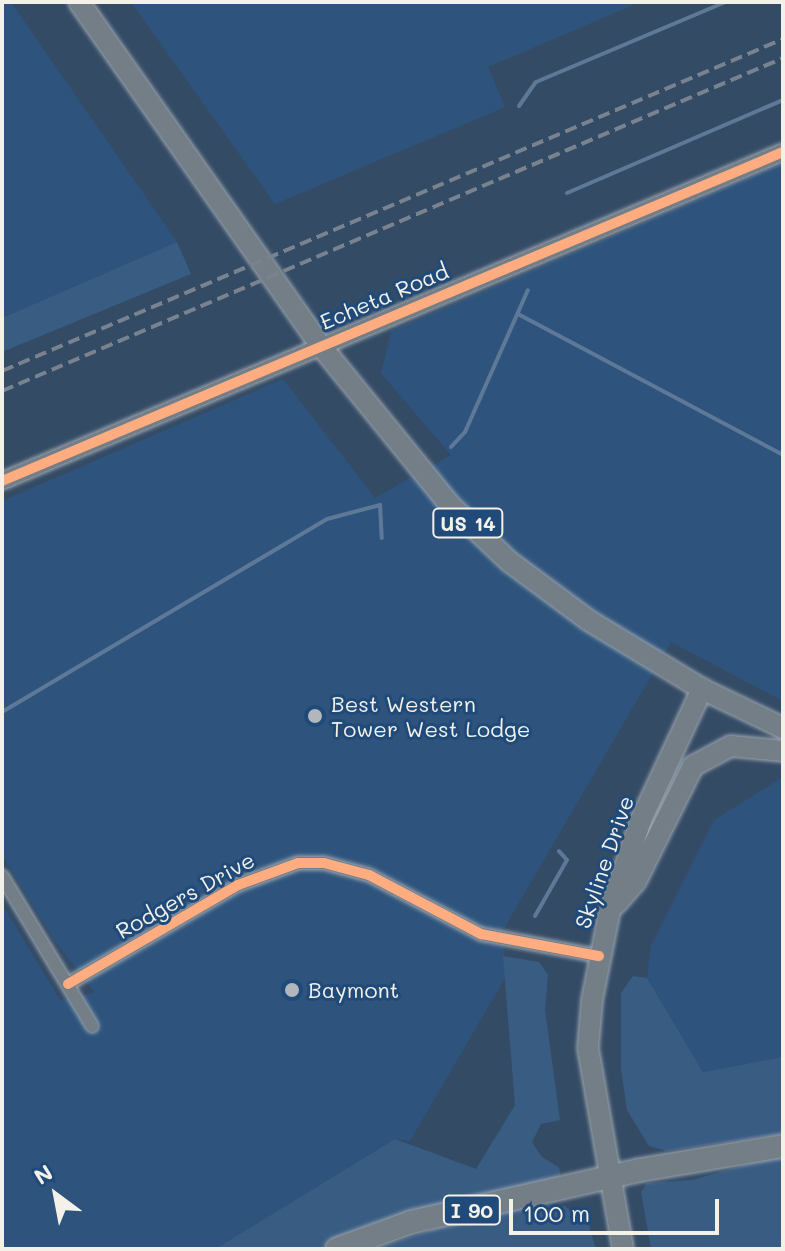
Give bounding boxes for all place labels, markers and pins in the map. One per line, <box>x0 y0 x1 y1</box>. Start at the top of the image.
place label: Best Western Tower West Lodge <box>331 690 530 742</box>
marker: Best Western Tower West Lodge <box>306 707 324 725</box>
place label: Baymont <box>308 977 399 1003</box>
marker: Baymont <box>283 981 301 999</box>

